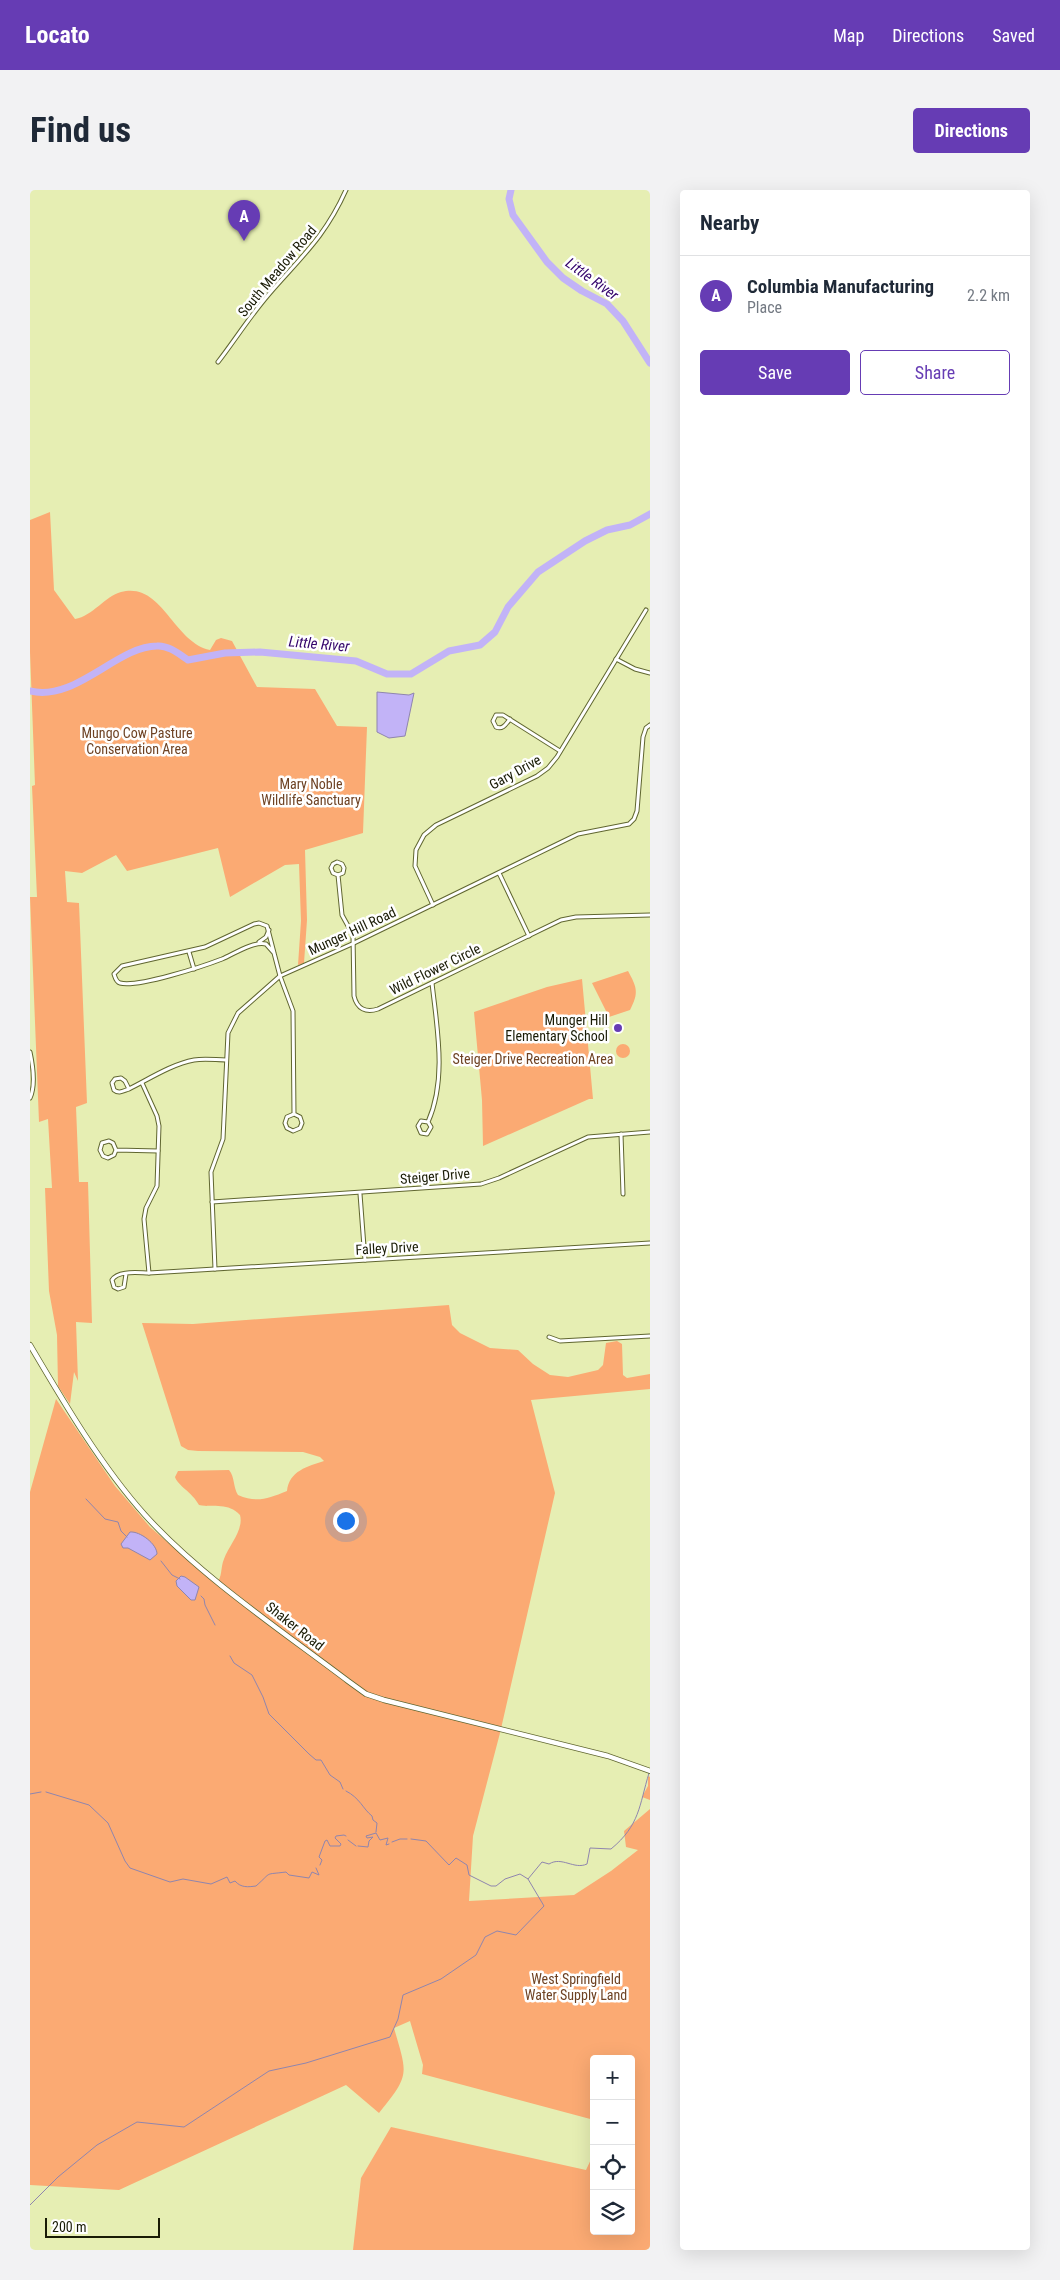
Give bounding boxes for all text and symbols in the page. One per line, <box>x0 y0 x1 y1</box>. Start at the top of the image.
text: Locato <box>25 21 90 49</box>
text: Map <box>833 25 864 46</box>
text: Directions <box>892 25 964 46</box>
text: Saved <box>992 25 1035 46</box>
button: Directions <box>913 108 1030 153</box>
text: Find us <box>30 110 131 151</box>
pin: A <box>228 200 260 241</box>
text: Nearby <box>700 211 759 235</box>
street label: South Meadow Road <box>234 222 320 320</box>
water label: Little River <box>562 254 622 305</box>
text: Columbia Manufacturing <box>747 275 934 298</box>
text: A <box>711 286 721 305</box>
text: 2.2 km <box>967 286 1010 305</box>
text: Place <box>747 298 782 317</box>
button: Save <box>700 350 850 395</box>
button: Share <box>860 350 1010 395</box>
water label: Little River <box>288 632 351 656</box>
park label: Mungo Cow Pasture Conservation Area <box>82 725 193 757</box>
street label: Gary Drive <box>486 751 544 793</box>
park label: Mary Noble Wildlife Sanctuary <box>261 776 361 808</box>
street label: Munger Hill Road <box>306 904 398 958</box>
street label: Wild Flower Circle <box>387 940 483 998</box>
place label: Munger Hill Elementary School <box>505 1012 608 1044</box>
marker: Munger Hill Elementary School <box>612 1022 624 1034</box>
park label: Steiger Drive Recreation Area <box>453 1051 614 1067</box>
street label: Steiger Drive <box>399 1165 471 1187</box>
street label: Falley Drive <box>355 1238 419 1258</box>
your location <box>333 1508 359 1534</box>
street label: Shaker Road <box>263 1598 327 1654</box>
park label: West Springfield Water Supply Land <box>525 1971 627 2003</box>
map controls <box>590 2055 635 2235</box>
button: + <box>590 2055 635 2100</box>
button: − <box>590 2100 635 2145</box>
button: locate <box>590 2145 635 2190</box>
button: layers <box>590 2190 635 2235</box>
scale bar <box>45 2215 160 2238</box>
text: 200 m <box>52 2219 87 2235</box>

